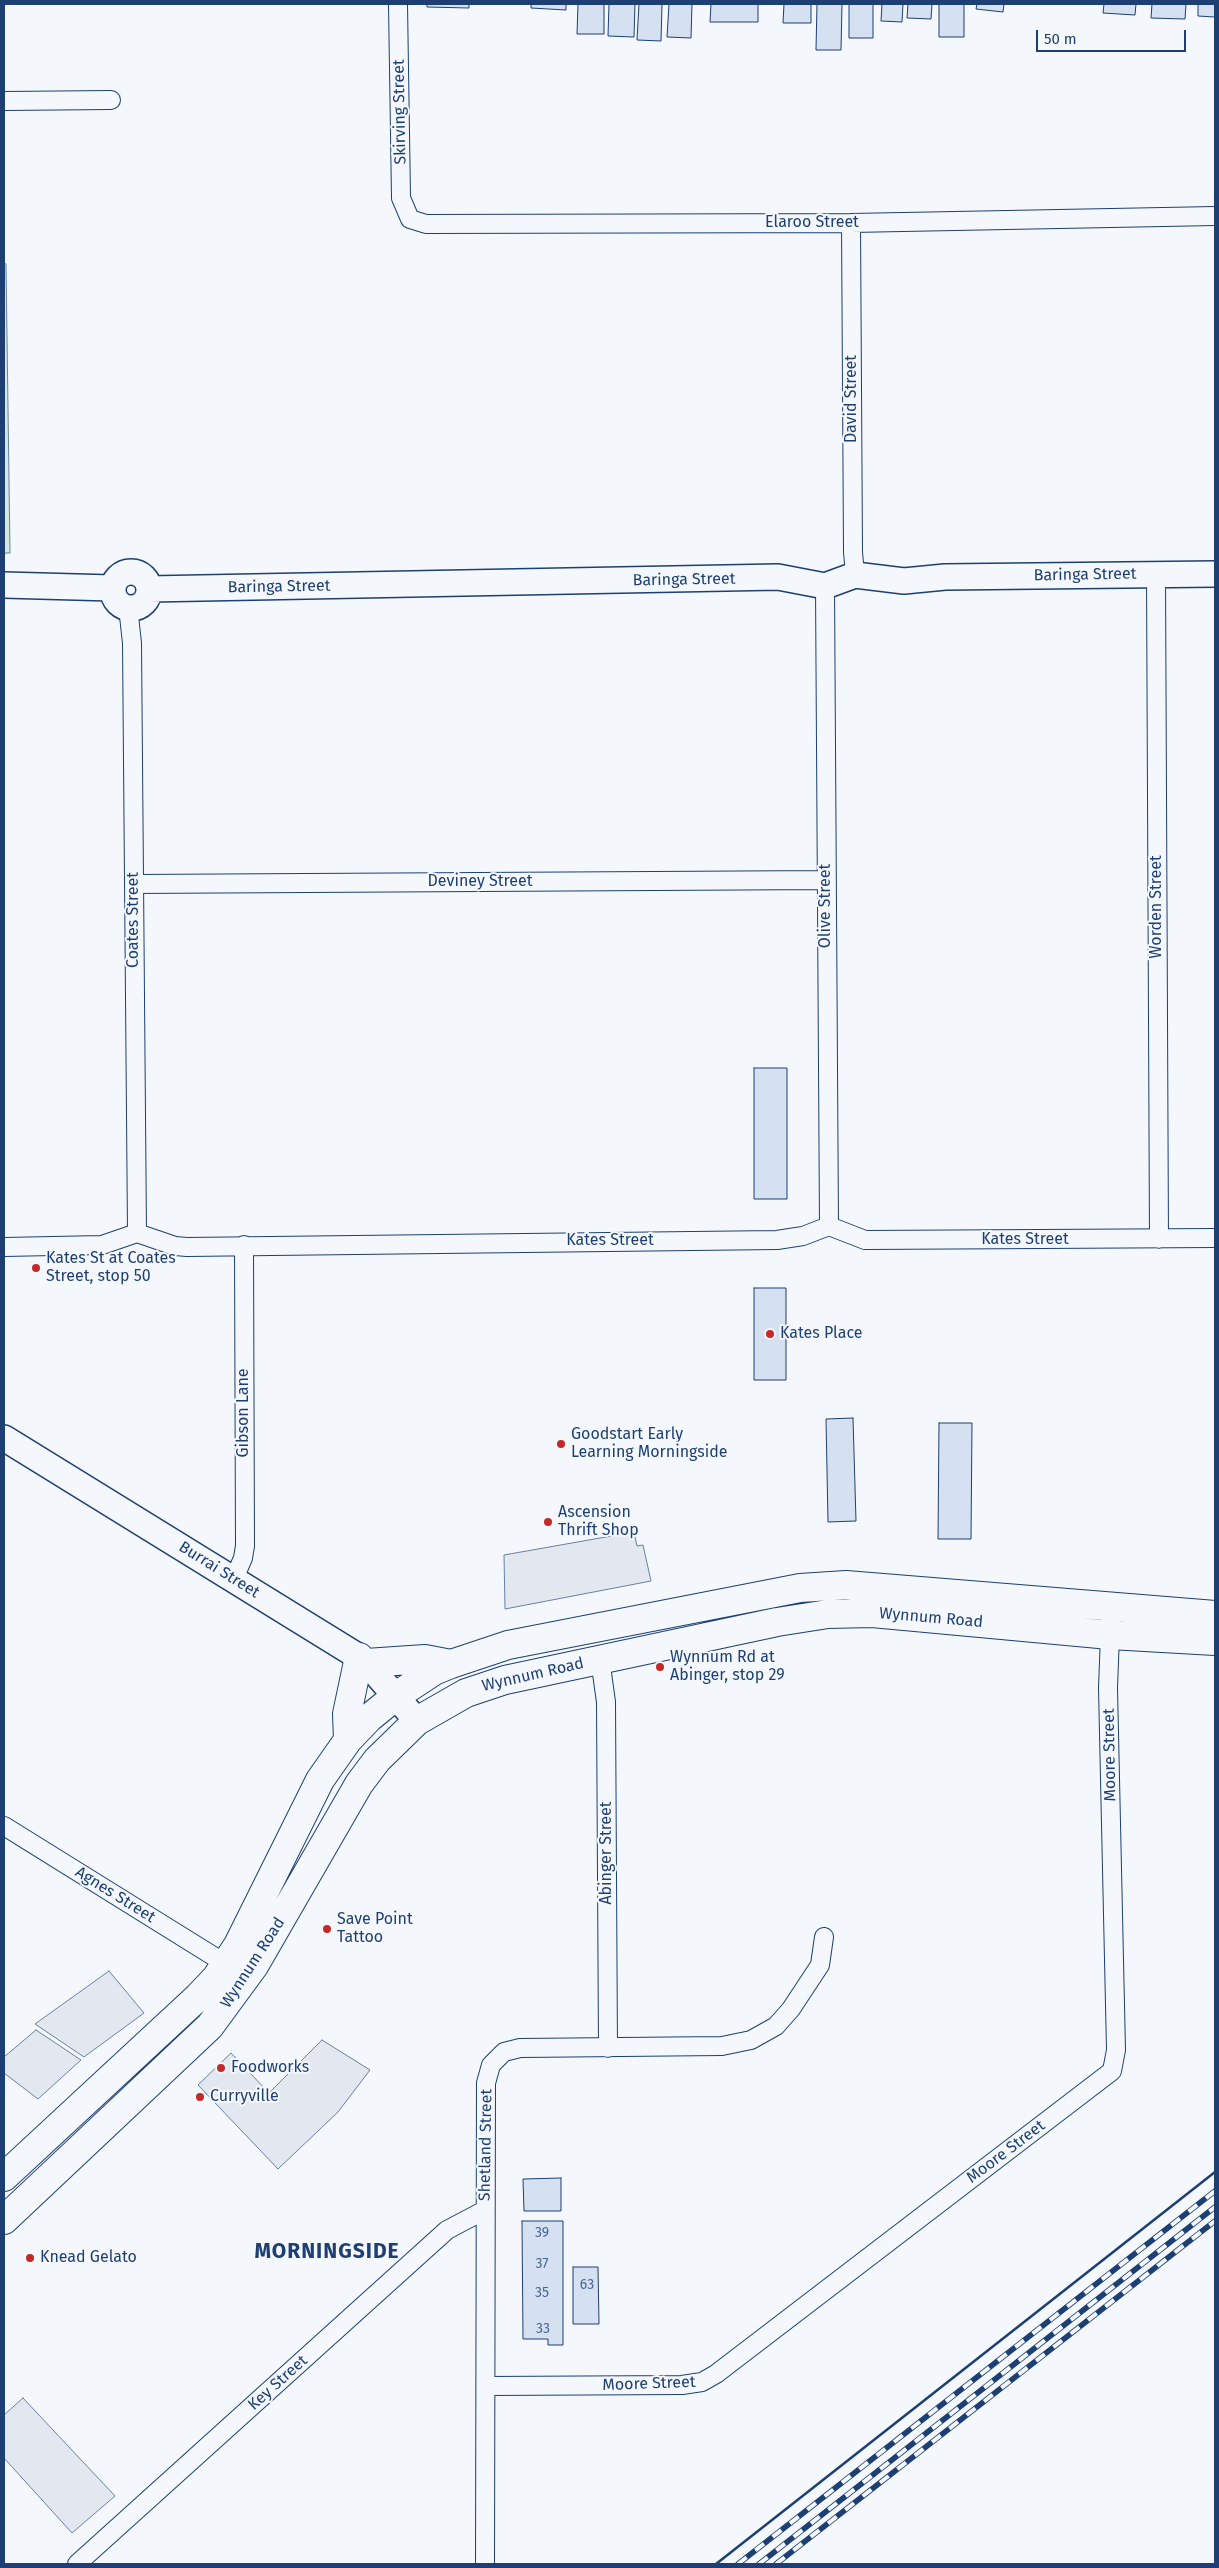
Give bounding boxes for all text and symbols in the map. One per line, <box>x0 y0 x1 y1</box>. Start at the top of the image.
scale bar <box>1039 20 1189 52</box>
text: 50 m <box>1044 30 1077 48</box>
street label: Skirving Street <box>389 59 411 165</box>
street label: Elaroo Street <box>765 213 859 233</box>
street label: David Street <box>842 355 862 443</box>
street label: Baringa Street <box>1033 565 1137 585</box>
street label: Baringa Street <box>632 570 736 590</box>
street label: Baringa Street <box>227 577 331 597</box>
street label: Worden Street <box>1147 855 1167 959</box>
street label: Olive Street <box>816 864 836 948</box>
street label: Coates Street <box>124 872 144 968</box>
street label: Deviney Street <box>428 872 532 892</box>
street label: Kates Street <box>981 1230 1069 1250</box>
street label: Kates Street <box>566 1231 654 1251</box>
place label: Kates St at Coates Street, stop 50 <box>46 1249 176 1287</box>
marker: Kates St at Coates Street, stop 50 <box>30 1262 42 1274</box>
place label: Kates Place <box>780 1324 862 1344</box>
marker: Kates Place <box>764 1328 776 1340</box>
street label: Gibson Lane <box>234 1368 254 1458</box>
place label: Goodstart Early Learning Morningside <box>571 1425 728 1463</box>
marker: Goodstart Early Learning Morningside <box>555 1438 567 1450</box>
place label: Ascension Thrift Shop <box>558 1503 639 1541</box>
marker: Ascension Thrift Shop <box>542 1516 554 1528</box>
street label: Burrai Street <box>175 1538 263 1602</box>
street label: Wynnum Road <box>878 1604 984 1632</box>
place label: Wynnum Rd at Abinger, stop 29 <box>670 1648 785 1686</box>
street label: Wynnum Road <box>480 1654 586 1696</box>
marker: Wynnum Rd at Abinger, stop 29 <box>654 1661 666 1673</box>
street label: Moore Street <box>1100 1708 1120 1802</box>
street label: Abinger Street <box>597 1801 617 1905</box>
street label: Agnes Street <box>71 1863 159 1927</box>
place label: Save Point Tattoo <box>337 1910 413 1948</box>
street label: Wynnum Road <box>217 1914 289 2012</box>
marker: Save Point Tattoo <box>321 1923 333 1935</box>
place label: Foodworks <box>231 2058 309 2078</box>
marker: Foodworks <box>215 2062 227 2074</box>
place label: Curryville <box>210 2087 279 2107</box>
street label: Shetland Street <box>475 2089 497 2201</box>
marker: Curryville <box>194 2091 206 2103</box>
street label: Moore Street <box>963 2116 1049 2188</box>
house number: 39 <box>535 2225 549 2241</box>
district label: MORNINGSIDE <box>253 2239 401 2265</box>
place label: Knead Gelato <box>40 2248 137 2268</box>
marker: Knead Gelato <box>24 2252 36 2264</box>
house number: 37 <box>535 2256 549 2272</box>
house number: 63 <box>580 2277 594 2293</box>
house number: 35 <box>535 2285 549 2301</box>
house number: 33 <box>536 2321 550 2337</box>
street label: Key Street <box>244 2351 312 2415</box>
street label: Moore Street <box>602 2373 696 2395</box>

